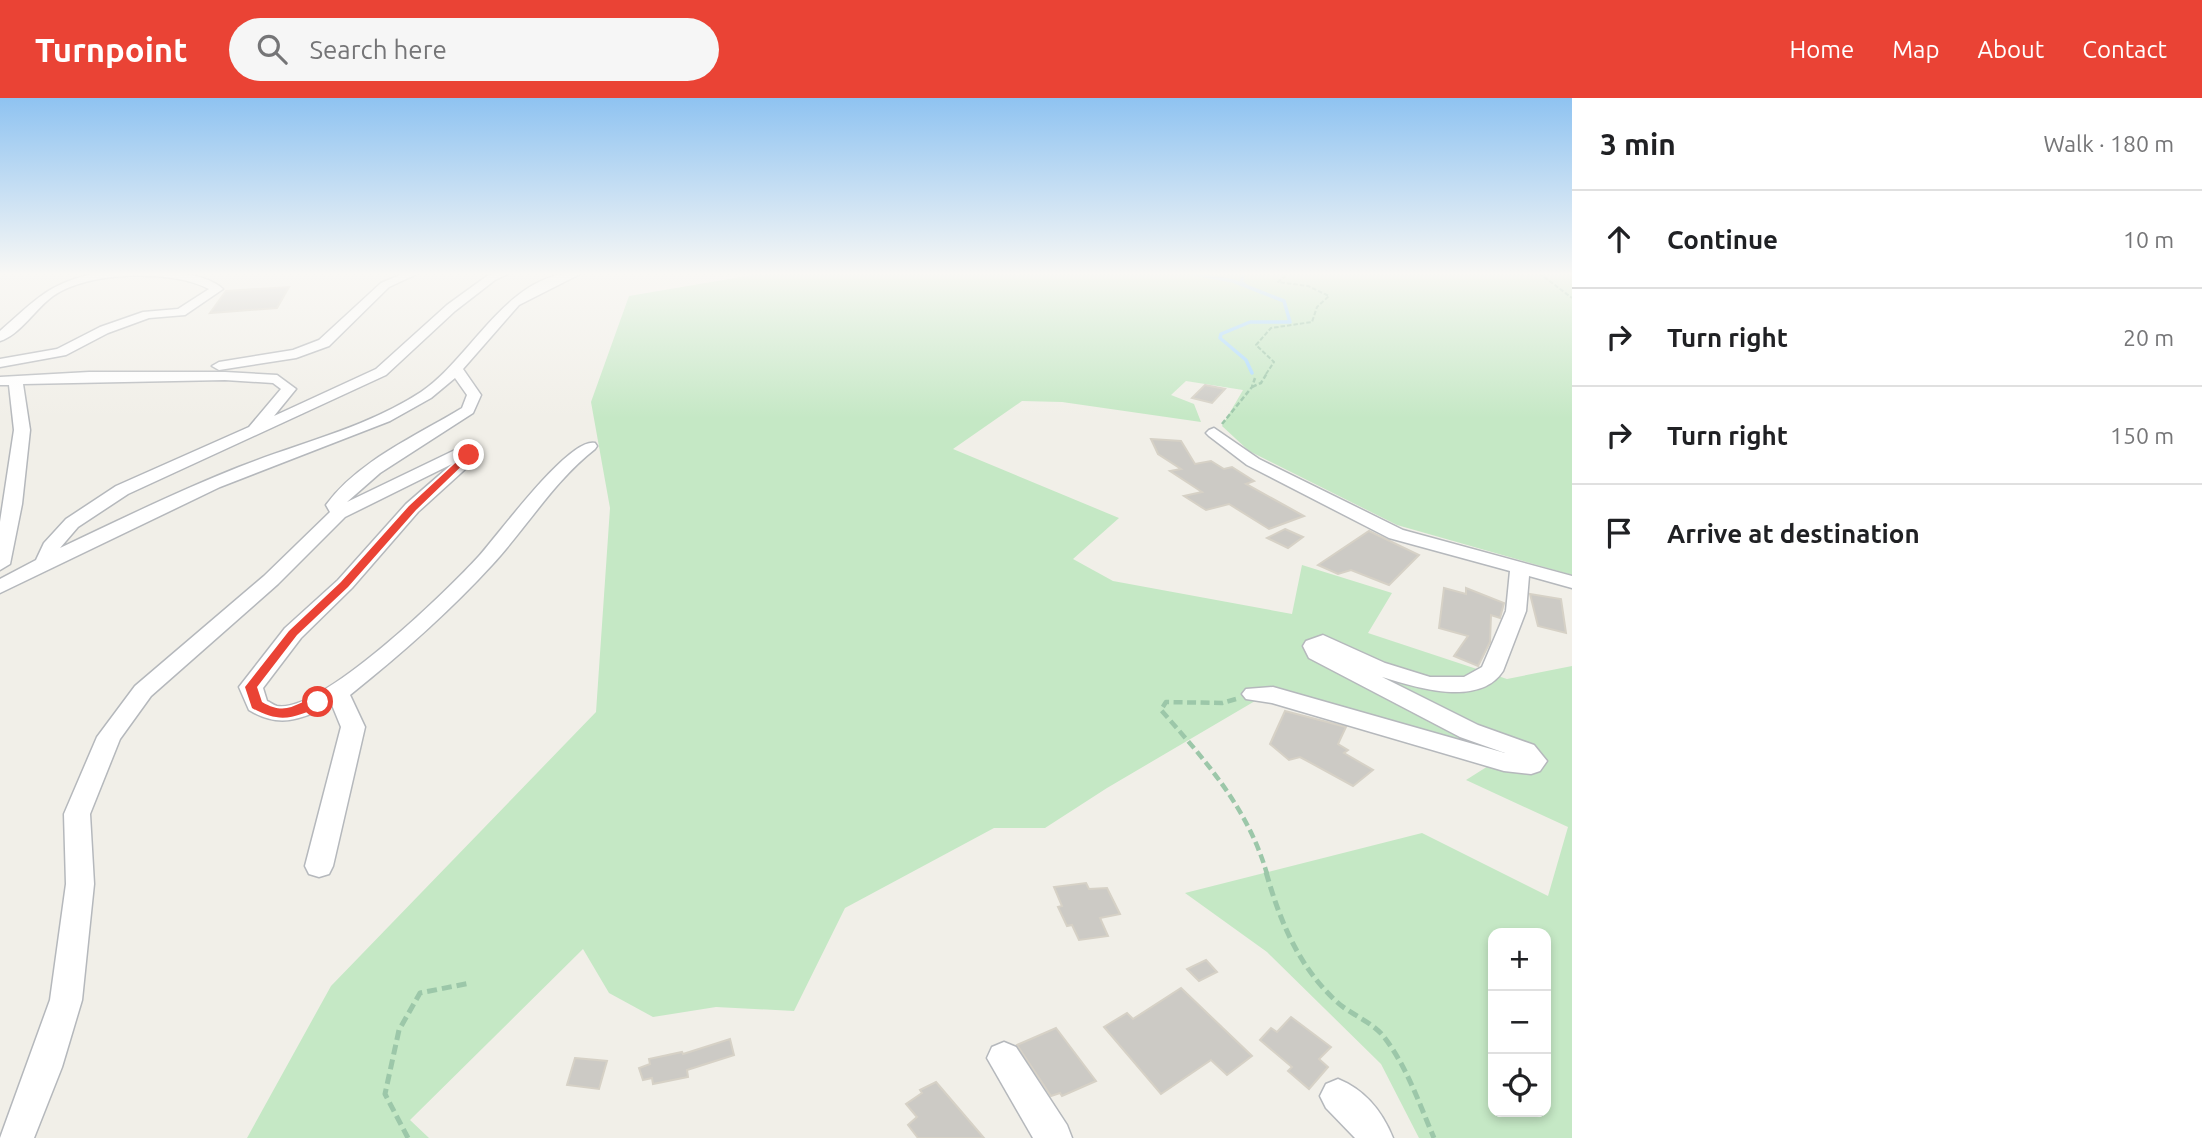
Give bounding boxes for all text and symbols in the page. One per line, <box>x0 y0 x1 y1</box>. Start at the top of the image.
search box <box>229 18 719 81</box>
icon: search <box>253 30 291 68</box>
text: Turnpoint <box>35 31 187 68</box>
text: Search here <box>309 35 447 64</box>
text: Home <box>1789 36 1854 63</box>
text: Map <box>1892 36 1939 63</box>
text: About <box>1977 36 2044 63</box>
text: Contact <box>2082 36 2167 63</box>
text: 3 min <box>1600 127 1676 161</box>
text: Walk · 180 m <box>2043 131 2174 156</box>
icon: ahead <box>1600 220 1638 258</box>
text: Continue <box>1667 225 1778 254</box>
text: 10 m <box>2123 227 2174 252</box>
icon: right <box>1600 318 1638 356</box>
text: Turn right <box>1667 323 1788 352</box>
text: 20 m <box>2123 325 2174 350</box>
icon: right <box>1600 416 1638 454</box>
text: Turn right <box>1667 421 1788 450</box>
text: 150 m <box>2110 423 2174 448</box>
route end <box>453 439 484 470</box>
icon: arrive <box>1600 514 1638 552</box>
text: Arrive at destination <box>1667 519 1920 548</box>
route start <box>302 686 333 717</box>
map controls <box>1488 928 1551 1117</box>
button: + <box>1488 928 1551 991</box>
button: − <box>1488 991 1551 1054</box>
button: locate <box>1488 1054 1551 1117</box>

